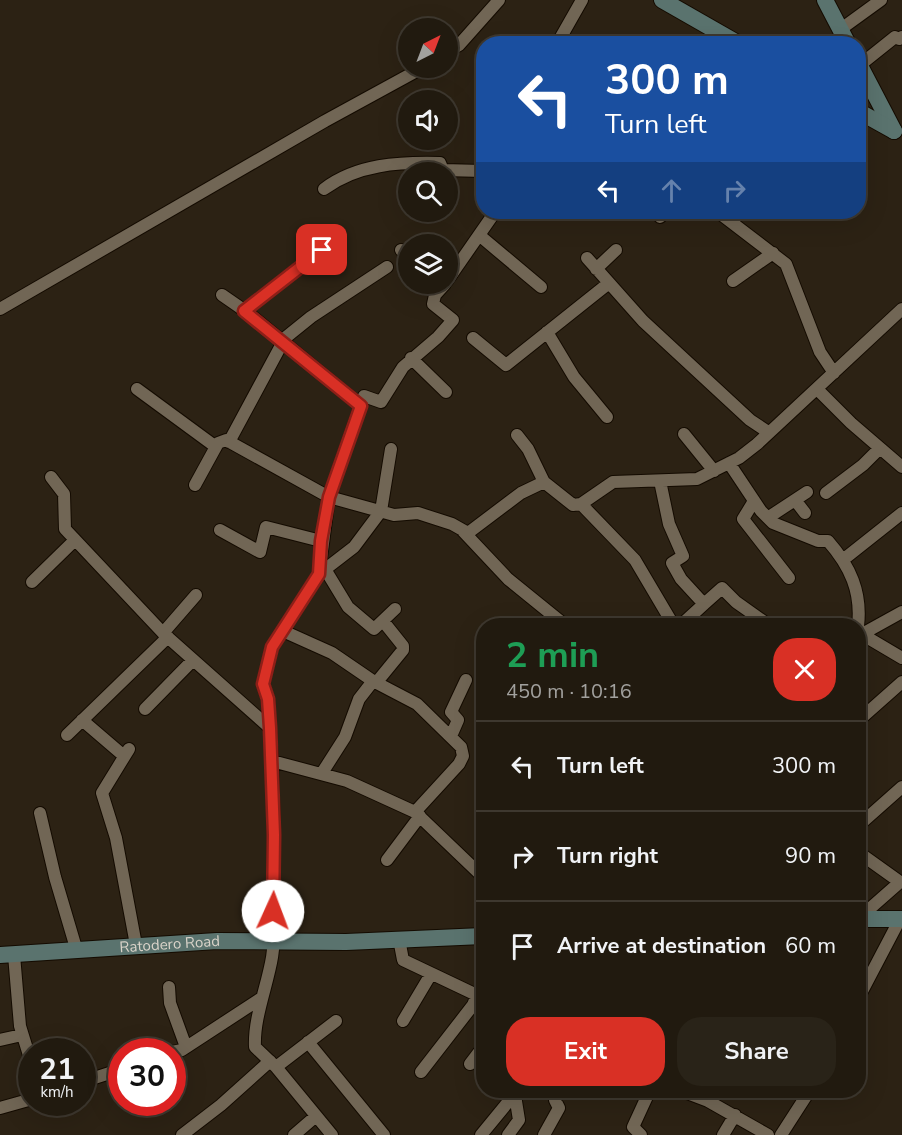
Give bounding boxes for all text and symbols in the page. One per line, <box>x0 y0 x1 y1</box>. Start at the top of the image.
north arrow <box>398 18 458 78</box>
map controls <box>398 18 458 294</box>
text: 300 m <box>605 52 729 109</box>
icon: left <box>506 60 584 138</box>
button: sound <box>398 90 458 150</box>
text: Turn left <box>605 106 706 143</box>
button: search <box>398 162 458 222</box>
icon: left <box>592 174 625 207</box>
icon: ahead <box>655 174 688 207</box>
icon: right <box>718 174 751 207</box>
pin <box>296 224 347 275</box>
icon: arrive <box>305 233 338 266</box>
button: layers <box>398 234 458 294</box>
text: 2 min <box>506 631 599 680</box>
button: close <box>773 638 836 701</box>
text: 450 m · 10:16 <box>506 678 632 705</box>
icon: left <box>506 750 539 783</box>
text: Turn left <box>557 751 644 781</box>
text: 300 m <box>772 751 836 781</box>
icon: right <box>506 840 539 873</box>
text: Turn right <box>557 841 658 871</box>
text: 90 m <box>785 841 836 871</box>
position arrow <box>241 879 305 943</box>
icon: arrive <box>506 930 539 963</box>
street label: Ratodero Road <box>119 931 221 957</box>
text: Arrive at destination <box>557 931 766 961</box>
text: 60 m <box>785 931 836 961</box>
button: Exit <box>506 1017 665 1086</box>
button: Share <box>677 1017 836 1086</box>
speed limit sign: 30 <box>108 1038 186 1116</box>
text: 21 <box>39 1049 75 1090</box>
text: km/h <box>40 1082 74 1102</box>

